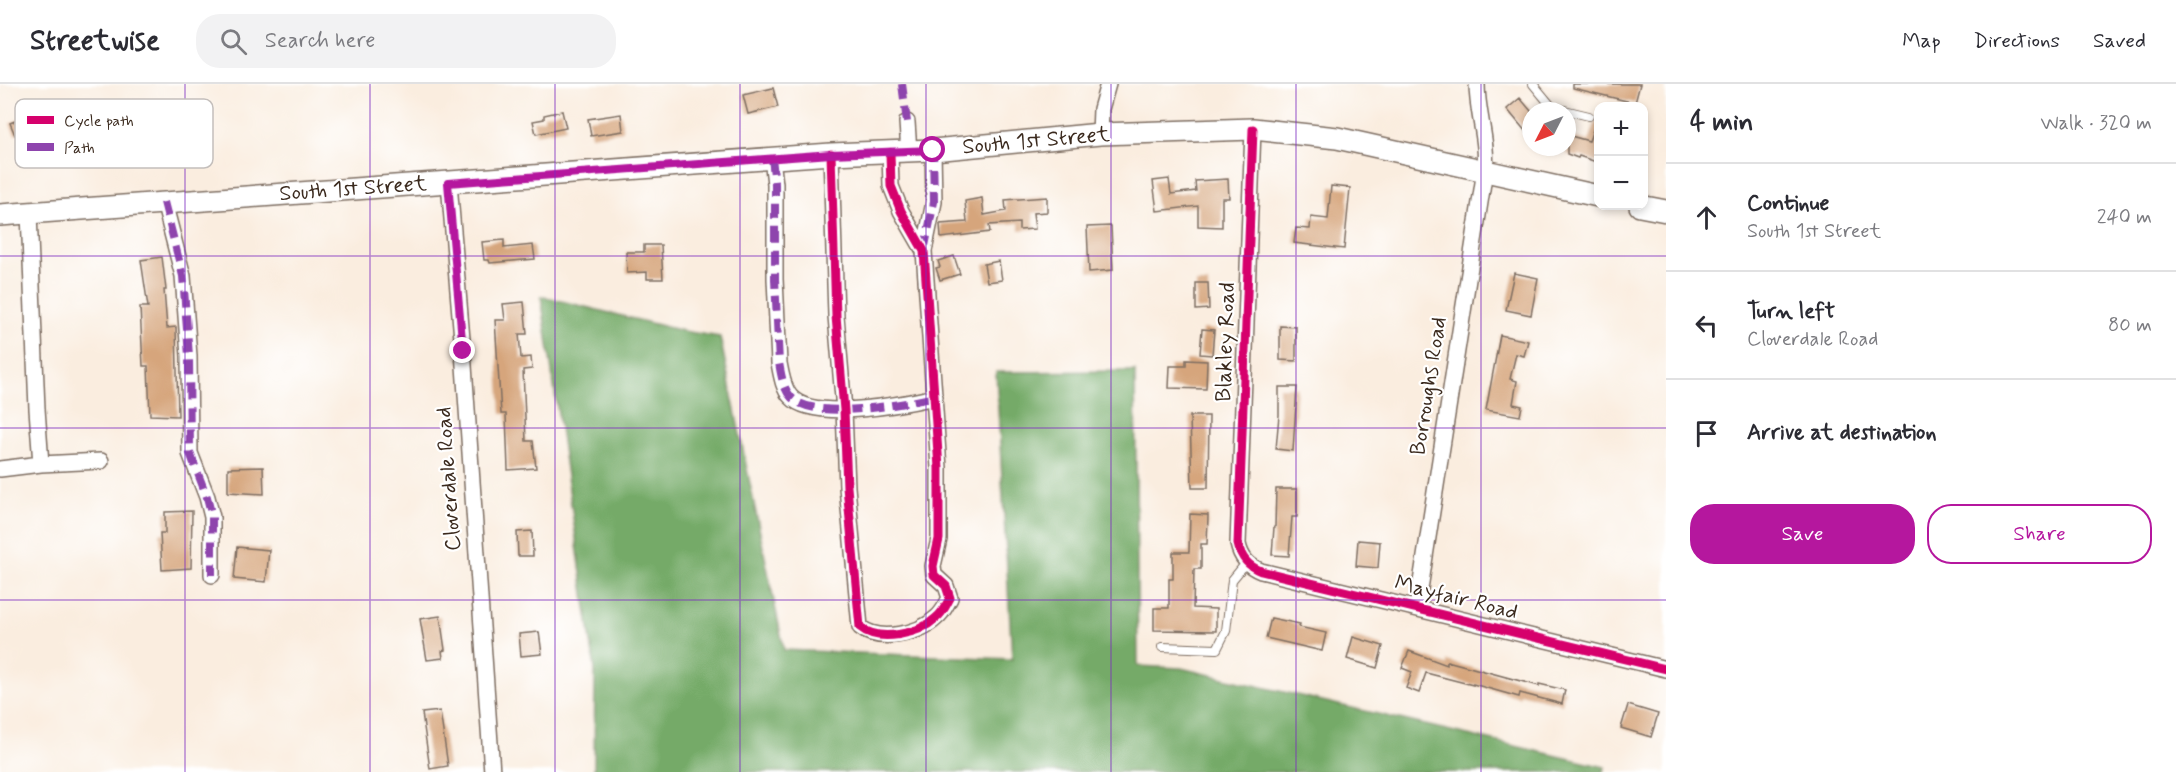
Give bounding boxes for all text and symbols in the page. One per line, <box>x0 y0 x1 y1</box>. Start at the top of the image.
search box <box>196 14 616 68</box>
text: Streetwise <box>30 23 160 60</box>
icon: search <box>217 25 250 58</box>
text: Search here <box>265 27 375 55</box>
text: Map <box>1902 27 1941 55</box>
text: Directions <box>1974 27 2060 55</box>
text: Saved <box>2093 27 2146 55</box>
legend <box>15 99 213 168</box>
north arrow <box>1522 102 1576 156</box>
map controls <box>1594 102 1648 210</box>
button: + <box>1594 102 1648 156</box>
text: 4 min <box>1690 106 1753 140</box>
text: Walk · 320 m <box>2040 110 2152 137</box>
text: Cycle path <box>64 111 134 132</box>
street label: South 1st Street <box>961 121 1111 161</box>
route start <box>919 136 945 162</box>
text: Path <box>64 138 95 159</box>
button: − <box>1594 156 1648 210</box>
street label: South 1st Street <box>278 170 428 208</box>
text: Continue <box>1747 190 1829 218</box>
icon: ahead <box>1690 201 1723 234</box>
text: 240 m <box>2097 204 2152 231</box>
text: South 1st Street <box>1747 218 1881 245</box>
street label: Blakley Road <box>1210 282 1242 402</box>
text: Turn left <box>1747 298 1835 326</box>
icon: left <box>1690 309 1723 342</box>
text: 80 m <box>2108 312 2152 339</box>
street label: Borroughs Road <box>1404 315 1455 457</box>
text: Cloverdale Road <box>1747 326 1878 353</box>
route end <box>449 337 475 363</box>
street label: Cloverdale Road <box>430 406 468 552</box>
icon: arrive <box>1690 417 1723 450</box>
text: Arrive at destination <box>1747 419 1937 447</box>
button: Save <box>1690 504 1915 564</box>
button: Share <box>1927 504 2152 564</box>
street label: Mayfair Road <box>1392 569 1520 627</box>

